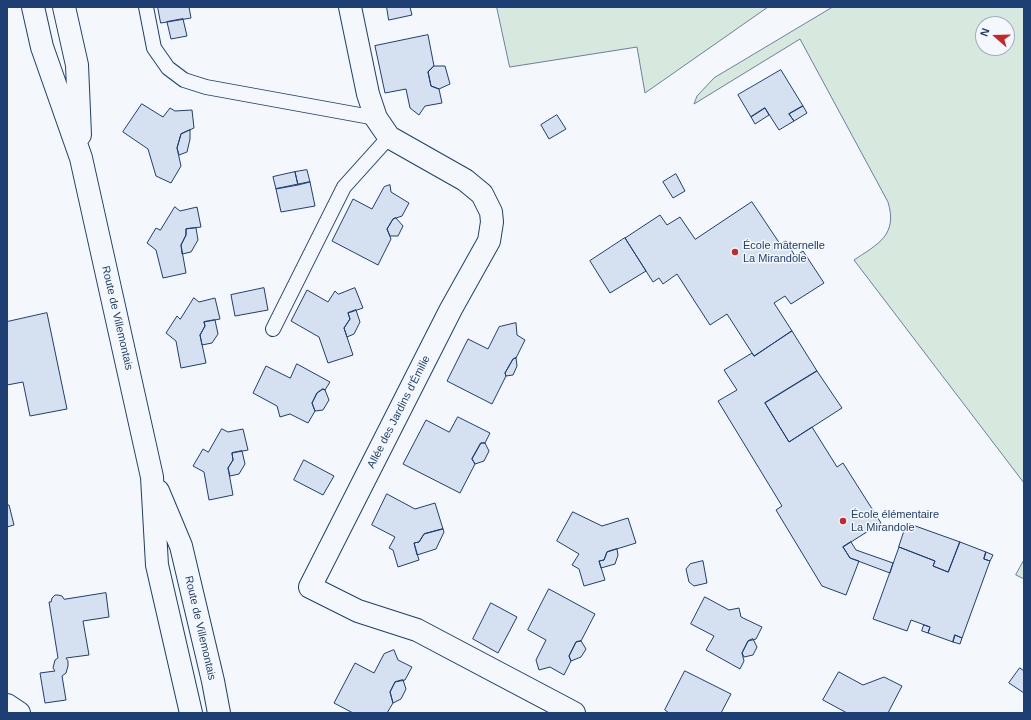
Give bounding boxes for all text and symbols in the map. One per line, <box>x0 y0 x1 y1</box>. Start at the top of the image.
north arrow <box>975 16 1015 56</box>
text: N <box>978 26 992 38</box>
place label: École maternelle La Mirandole <box>743 239 825 265</box>
marker: École maternelle La Mirandole <box>730 247 740 257</box>
street label: Route de Villemontais <box>99 264 135 372</box>
street label: Allée des Jardins d'Émilie <box>365 353 433 471</box>
place label: École élémentaire La Mirandole <box>851 508 939 534</box>
marker: École élémentaire La Mirandole <box>838 516 848 526</box>
street label: Route de Villemontais <box>182 574 218 682</box>

